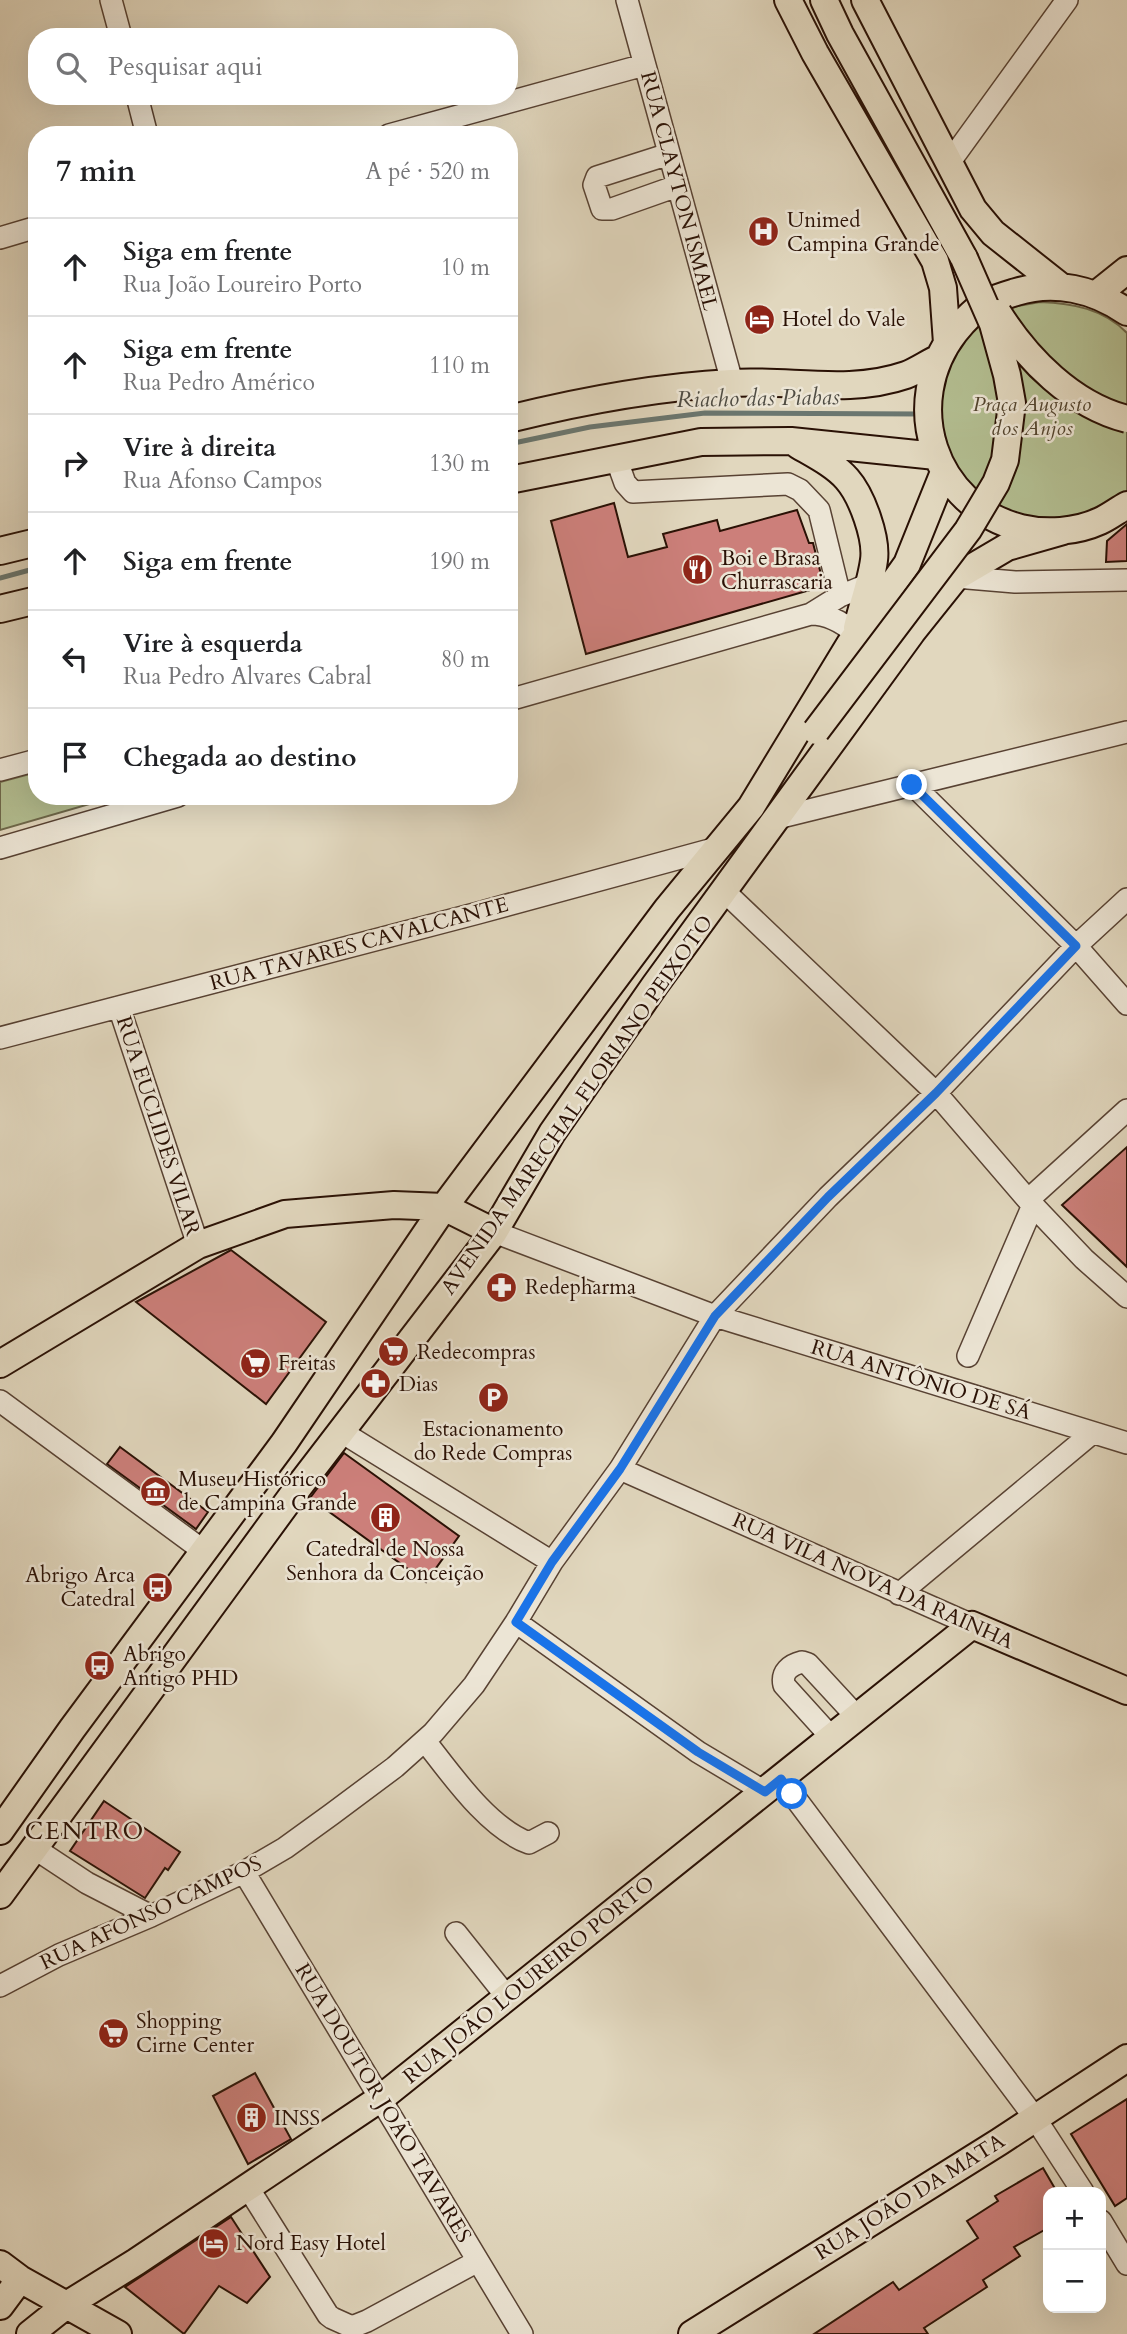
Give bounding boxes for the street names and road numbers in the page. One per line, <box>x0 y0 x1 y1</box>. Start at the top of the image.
street label: RUA CLAYTON ISMAEL <box>633 68 725 314</box>
street label: RUA TAVARES CAVALCANTE <box>206 890 512 998</box>
street label: AVENIDA MARECHAL FLORIANO PEIXOTO <box>434 909 720 1301</box>
street label: RUA EUCLIDES VILAR <box>109 1012 207 1240</box>
street label: RUA ANTÔNIO DE SÁ <box>807 1333 1035 1427</box>
street label: RUA VILA NOVA DA RAINHA <box>728 1506 1018 1656</box>
street label: RUA AFONSO CAMPOS <box>35 1849 267 1977</box>
street label: RUA JOÃO LOUREIRO PORTO <box>396 1869 661 2091</box>
street label: RUA DOUTOR JOÃO TAVARES <box>288 1957 479 2248</box>
street label: RUA JOÃO DA MATA <box>809 2126 1011 2267</box>

